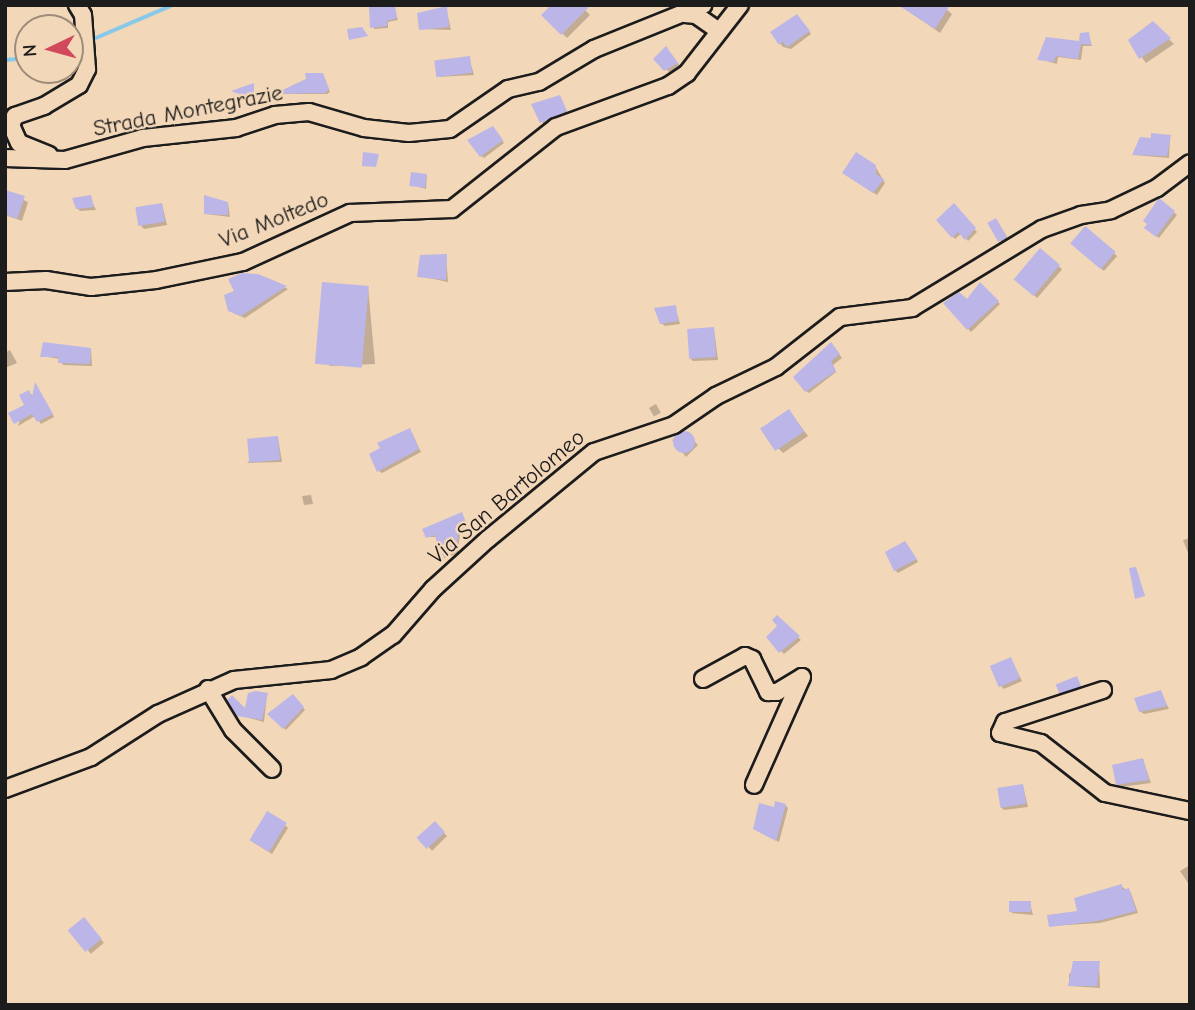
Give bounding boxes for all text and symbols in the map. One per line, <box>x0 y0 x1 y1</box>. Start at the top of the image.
north arrow <box>14 14 84 84</box>
text: N <box>19 44 42 58</box>
street label: Strada Montegrazie <box>91 79 285 143</box>
street label: Via Moltedo <box>215 186 333 254</box>
street label: Via San Bartolomeo <box>423 424 591 570</box>

